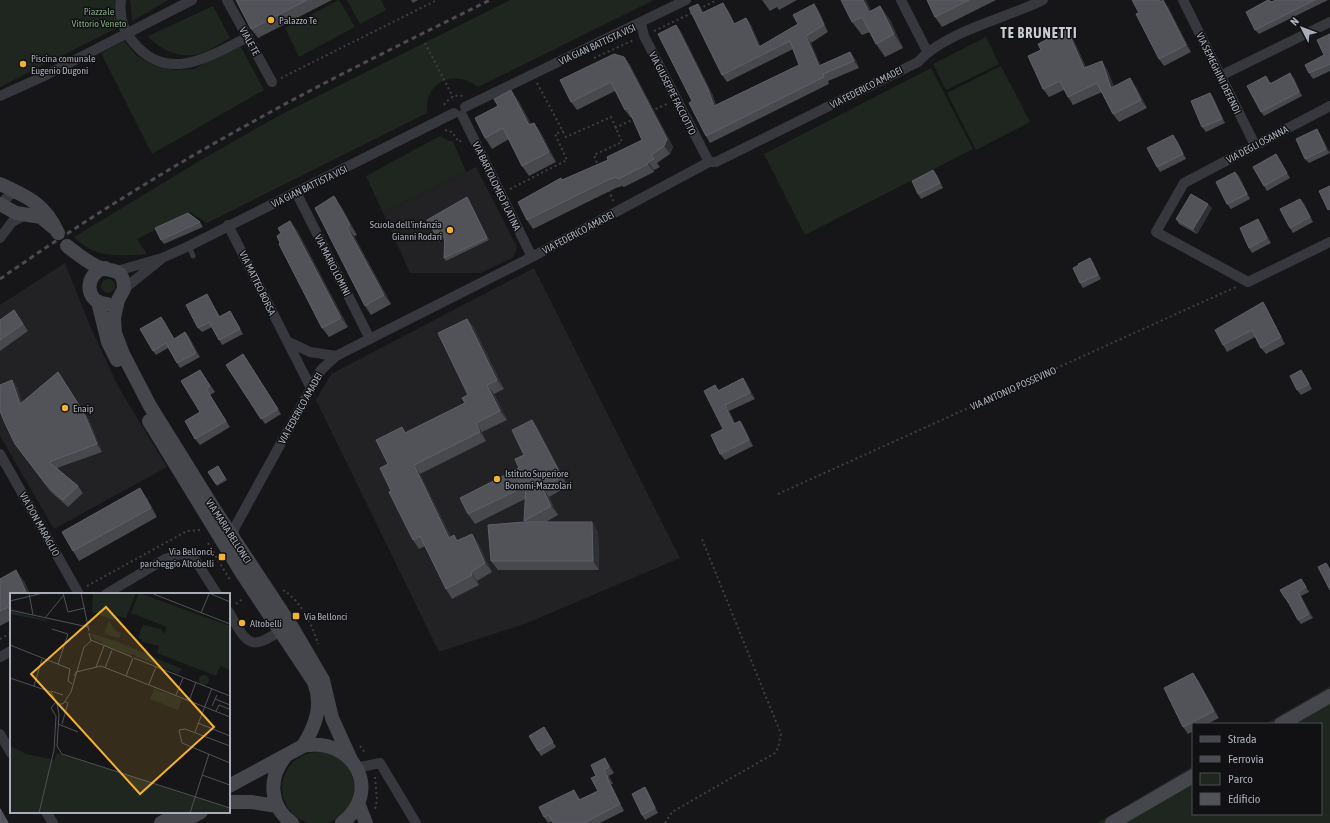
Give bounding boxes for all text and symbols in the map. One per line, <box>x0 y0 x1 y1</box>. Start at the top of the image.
park label: Piazzale Vittorio Veneto <box>72 6 127 29</box>
north arrow <box>1282 8 1322 48</box>
marker: Palazzo Te <box>266 15 276 25</box>
place label: Palazzo Te <box>279 15 318 26</box>
text: N <box>1288 15 1301 28</box>
street label: VIA GIAN BATTISTA VISI <box>557 22 637 67</box>
street label: VIALE TE <box>237 25 262 58</box>
district label: TE BRUNETTI <box>1000 25 1078 41</box>
street label: VIA SEMEGHINI DEFENDI <box>1194 31 1243 116</box>
street label: VIA GIUSEPPE FACCIOTTO <box>647 50 698 137</box>
place label: Piscina comunale Eugenio Dugoni <box>31 53 96 76</box>
marker: Piscina comunale Eugenio Dugoni <box>18 59 28 69</box>
street label: VIA FEDERICO AMADEI <box>828 64 904 110</box>
street label: VIA DEGLI OSANNA <box>1224 124 1290 165</box>
street label: VIA BARTOLOMEO PLATINA <box>470 140 523 232</box>
street label: VIA GIAN BATTISTA VISI <box>270 163 349 210</box>
street label: VIA FEDERICO AMADEI <box>540 209 616 256</box>
place label: Scuola dell'infanzia Gianni Rodari <box>370 219 442 242</box>
marker: Scuola dell'infanzia Gianni Rodari <box>445 225 455 235</box>
street label: VIA MARIO LOMINI <box>312 233 353 298</box>
street label: VIA MATTEO BORSA <box>237 249 278 317</box>
street label: VIA ANTONIO POSSEVINO <box>969 364 1058 412</box>
street label: VIA FEDERICO AMADEI <box>276 371 325 446</box>
marker: Enaip <box>60 403 70 413</box>
place label: Enaip <box>73 403 94 414</box>
place label: Istituto Superiore Bonomi-Mazzolari <box>505 468 572 491</box>
marker: Istituto Superiore Bonomi-Mazzolari <box>492 474 502 484</box>
street label: VIA DON MARAGLIO <box>17 490 62 558</box>
street label: VIA MARIA BELLONCI <box>204 497 253 566</box>
place label: Via Bellonci, parcheggio Altobelli <box>140 546 214 569</box>
marker: Via Bellonci, parcheggio Altobelli <box>217 552 227 562</box>
inset map <box>10 593 230 813</box>
marker: Via Bellonci <box>291 611 301 621</box>
place label: Via Bellonci <box>304 611 347 622</box>
marker: Altobelli <box>237 618 247 628</box>
place label: Altobelli <box>250 618 282 629</box>
legend <box>1192 723 1322 815</box>
text: Strada <box>1228 732 1257 746</box>
text: Ferrovia <box>1228 752 1264 766</box>
text: Parco <box>1228 772 1253 786</box>
text: Edificio <box>1228 792 1261 806</box>

